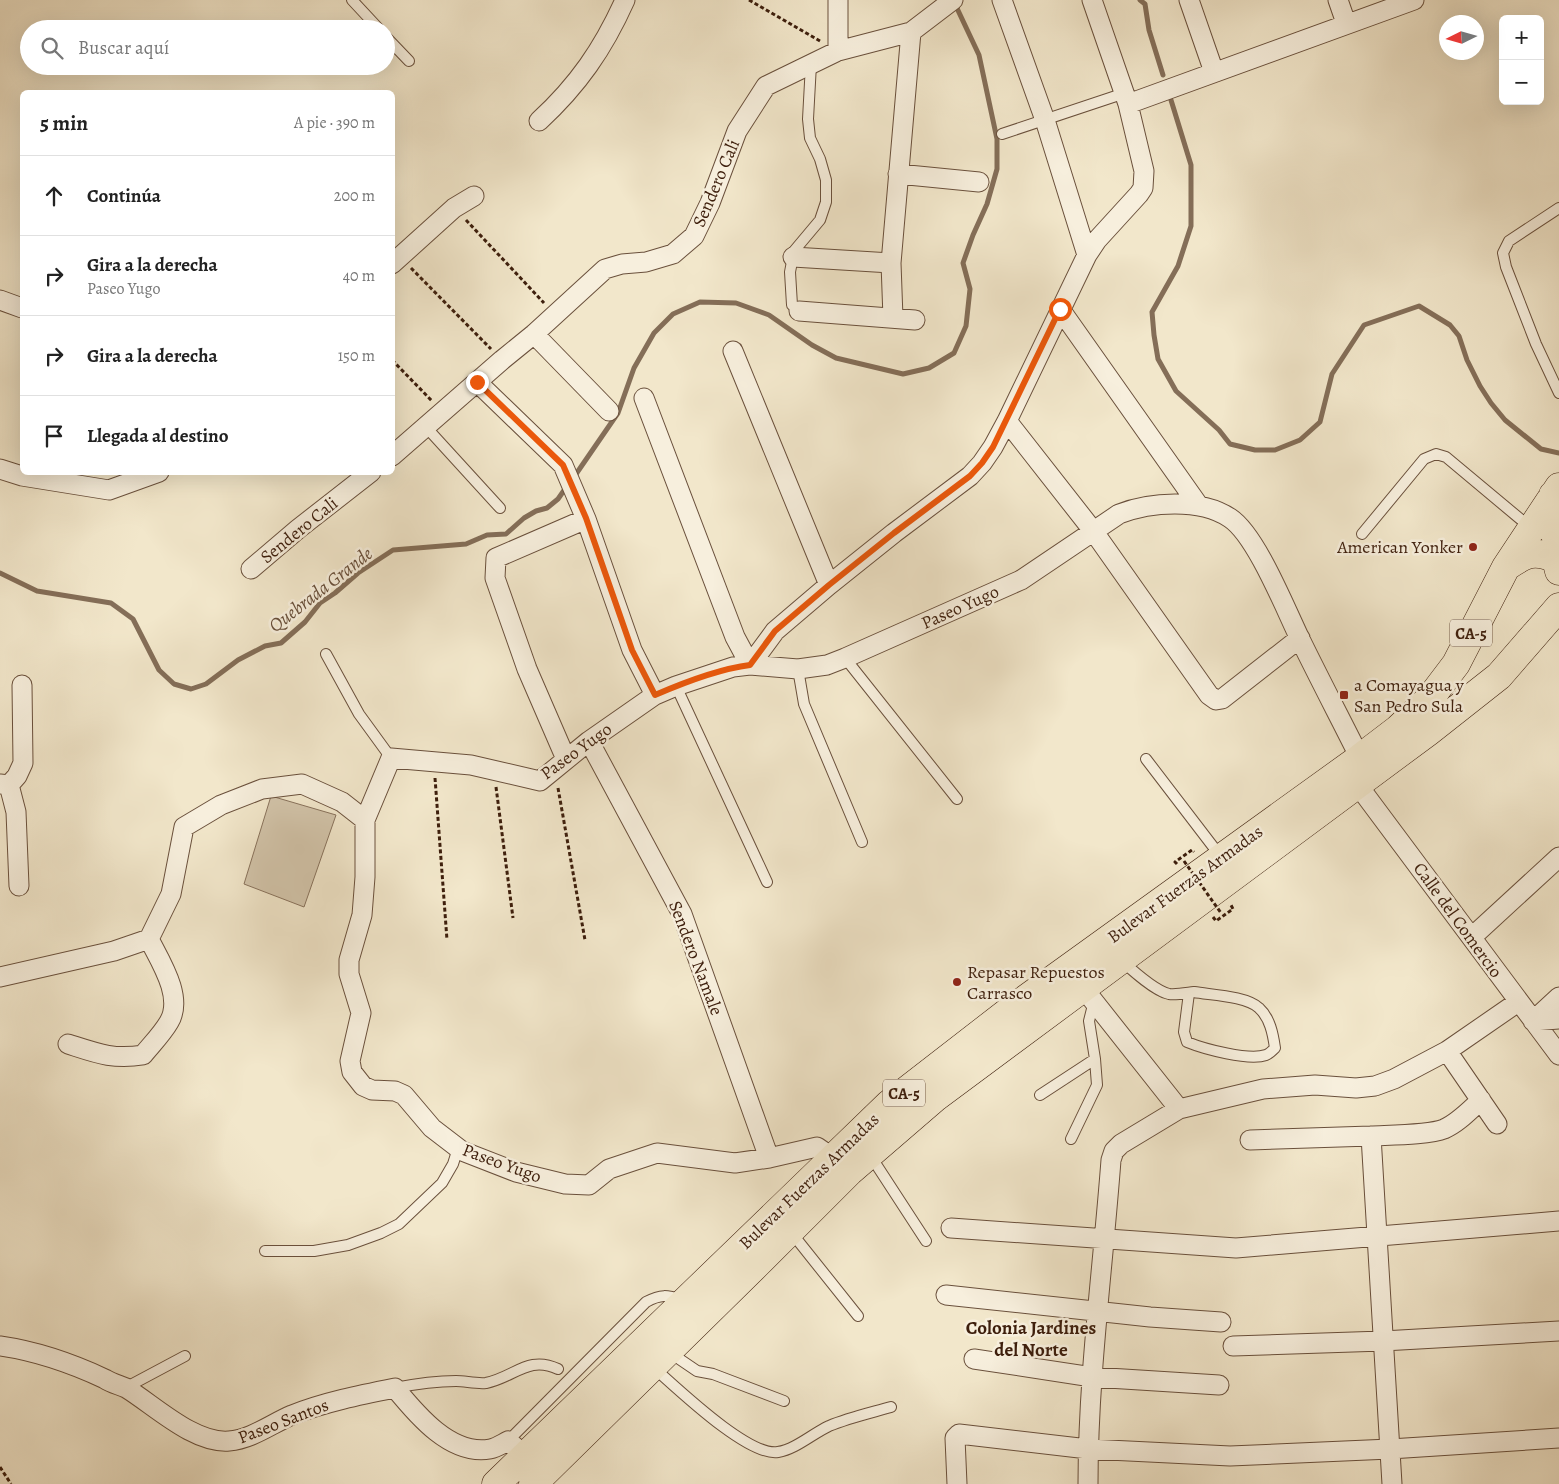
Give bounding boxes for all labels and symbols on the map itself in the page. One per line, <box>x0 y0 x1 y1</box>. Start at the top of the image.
north arrow <box>1439 15 1484 60</box>
street label: Sendero Cali <box>687 135 745 231</box>
route start <box>1049 298 1072 321</box>
route end <box>466 371 489 394</box>
street label: Sendero Cali <box>255 491 343 569</box>
place label: American Yonker <box>1336 535 1463 559</box>
water label: Quebrada Grande <box>263 541 378 639</box>
marker: American Yonker <box>1467 541 1479 553</box>
street label: Paseo Yugo <box>917 579 1003 635</box>
road number: CA-5 <box>1450 620 1492 646</box>
place label: a Comayagua y San Pedro Sula <box>1354 673 1465 718</box>
marker: a Comayagua y San Pedro Sula <box>1338 689 1350 701</box>
street label: Paseo Yugo <box>536 717 617 785</box>
street label: Bulevar Fuerzas Armadas <box>1102 819 1268 949</box>
street label: Calle del Comercio <box>1408 858 1508 983</box>
street label: Sendero Namale <box>663 897 729 1019</box>
place label: Repasar Repuestos Carrasco <box>967 960 1105 1005</box>
marker: Repasar Repuestos Carrasco <box>951 976 963 988</box>
road number: CA-5 <box>883 1080 925 1106</box>
street label: Bulevar Fuerzas Armadas <box>734 1108 884 1254</box>
street label: Paseo Yugo <box>459 1138 545 1188</box>
district label: Colonia Jardines del Norte <box>966 1315 1096 1363</box>
street label: Paseo Santos <box>234 1393 332 1449</box>

